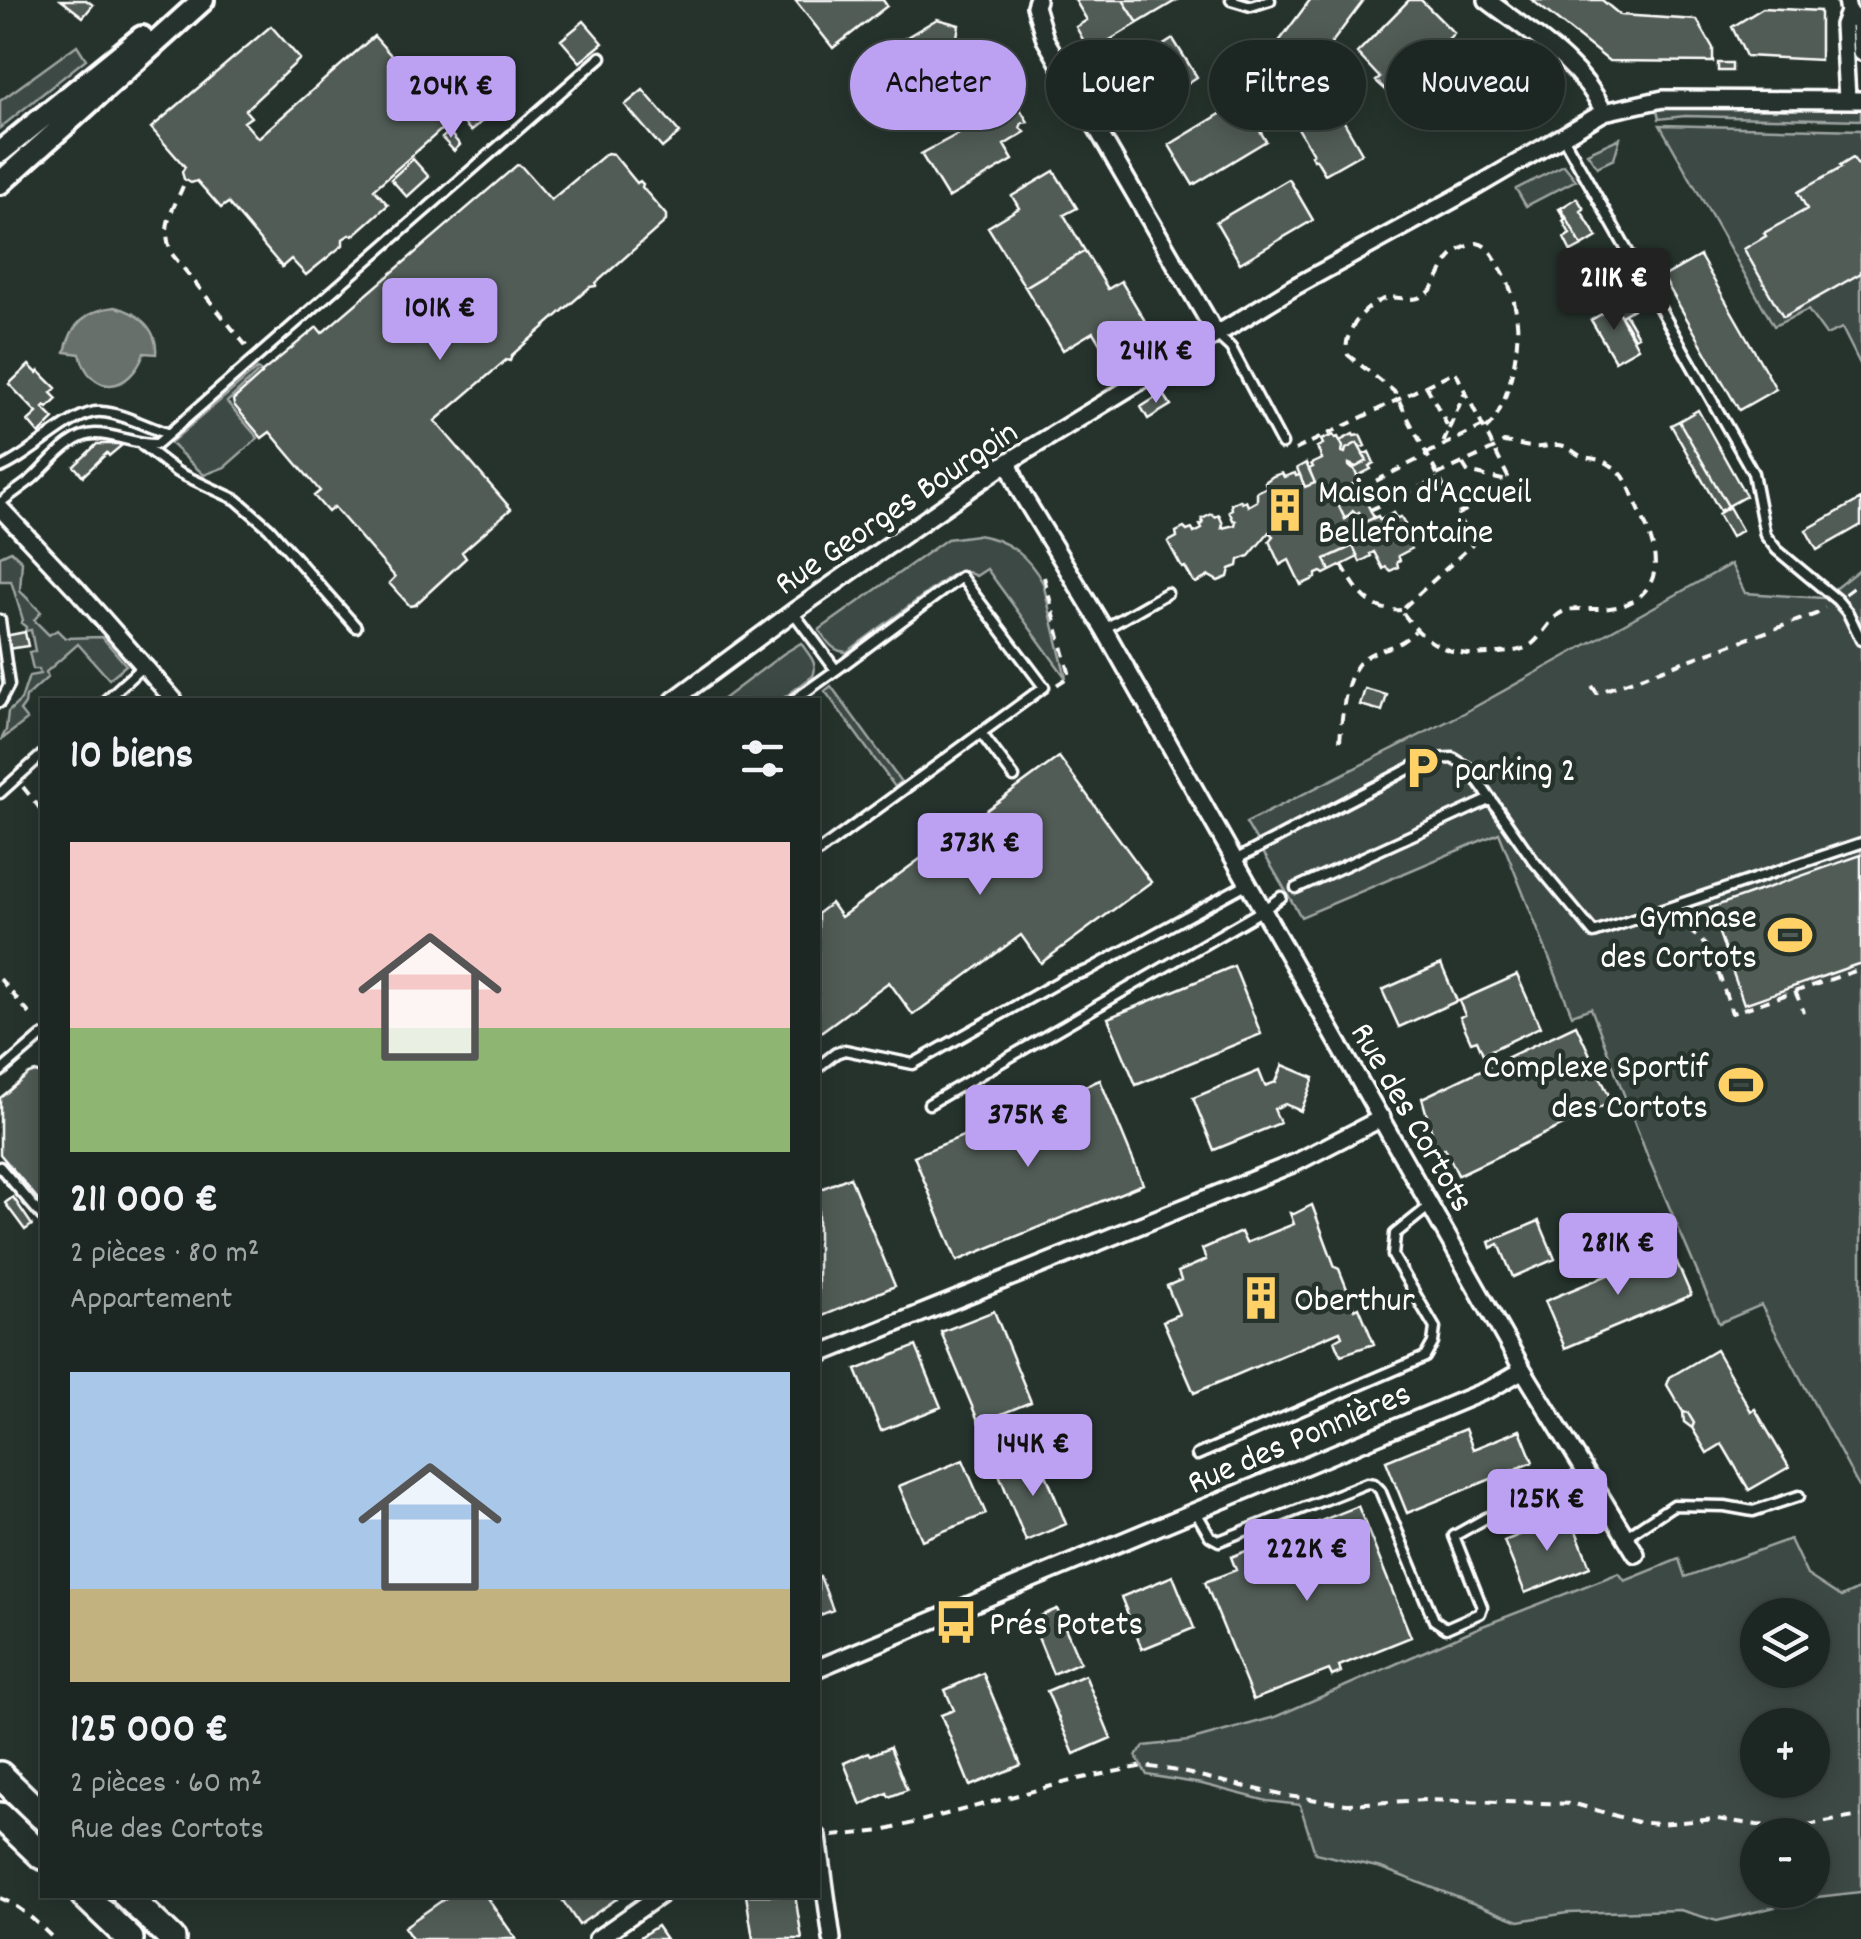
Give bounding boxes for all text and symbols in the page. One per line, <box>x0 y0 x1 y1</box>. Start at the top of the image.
chip: Acheter <box>850 40 1026 130</box>
chip: Louer <box>1046 40 1189 130</box>
chip: Filtres <box>1209 40 1366 130</box>
chip: Nouveau <box>1386 40 1565 130</box>
pin: 204K € <box>370 56 532 141</box>
text: 204K € <box>409 65 493 111</box>
pin: 211K € <box>1533 248 1695 333</box>
text: 211K € <box>1580 257 1648 303</box>
pin: 101K € <box>359 278 521 363</box>
text: 101K € <box>404 287 476 333</box>
pin: 241K € <box>1075 321 1237 406</box>
text: 241K € <box>1119 330 1193 376</box>
street label: Rue Georges Bourgoin <box>766 410 1030 610</box>
place label: Maison d'Accueil Bellefontaine <box>1318 470 1532 560</box>
building icon: Maison d'Accueil Bellefontaine <box>1261 486 1309 534</box>
text: 10 biens <box>70 728 193 788</box>
icon: filters <box>735 731 790 786</box>
parking icon: parking 2 <box>1398 744 1446 792</box>
place label: parking 2 <box>1455 748 1576 798</box>
pin: 373K € <box>899 813 1061 898</box>
text: 373K € <box>940 822 1020 868</box>
place label: Gymnase des Cortots <box>1600 895 1757 985</box>
icon: home <box>340 907 520 1087</box>
sports icon: Gymnase des Cortots <box>1766 911 1814 959</box>
street label: Rue des Cortots <box>1335 1014 1484 1223</box>
place label: Complexe Sportif des Cortots <box>1483 1045 1709 1135</box>
sports icon: Complexe Sportif des Cortots <box>1717 1061 1765 1109</box>
pin: 375K € <box>947 1085 1109 1170</box>
text: 375K € <box>987 1094 1069 1140</box>
text: 211 000 € <box>70 1172 218 1232</box>
pin: 281K € <box>1537 1213 1699 1298</box>
text: 281K € <box>1581 1222 1655 1268</box>
text: 2 pièces · 80 m² <box>70 1232 259 1278</box>
building icon: Oberthur <box>1237 1274 1285 1322</box>
text: Appartement <box>70 1278 232 1324</box>
place label: Oberthur <box>1294 1278 1415 1328</box>
street label: Rue des Ponnières <box>1180 1371 1420 1510</box>
pin: 144K € <box>952 1414 1114 1499</box>
text: 144K € <box>996 1423 1070 1469</box>
icon: home <box>340 1437 520 1617</box>
pin: 125K € <box>1466 1469 1628 1554</box>
text: 125K € <box>1509 1478 1585 1524</box>
pin: 222K € <box>1226 1519 1388 1604</box>
text: 222K € <box>1266 1528 1348 1574</box>
bus stop icon: Prés Potets <box>932 1598 980 1646</box>
map controls <box>1740 1598 1830 1908</box>
button: layers <box>1740 1598 1830 1688</box>
place label: Prés Potets <box>989 1602 1143 1652</box>
text: 125 000 € <box>70 1702 228 1762</box>
button: + <box>1740 1708 1830 1798</box>
text: 2 pièces · 60 m² <box>70 1762 262 1808</box>
text: Rue des Cortots <box>70 1808 264 1854</box>
button: − <box>1740 1818 1830 1908</box>

